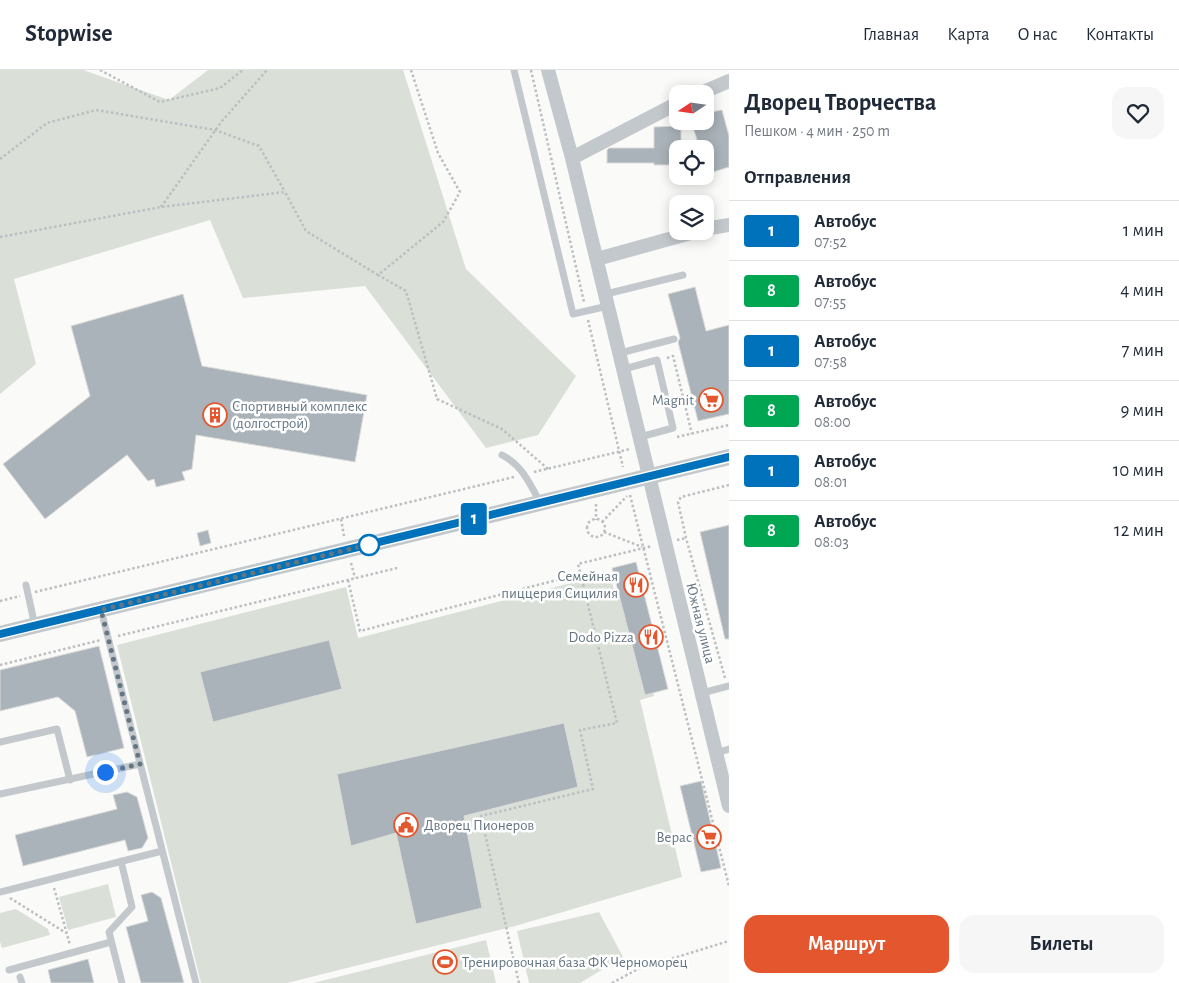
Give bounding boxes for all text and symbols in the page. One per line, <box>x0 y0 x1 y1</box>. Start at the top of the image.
text: Stopwise <box>25 22 112 46</box>
text: Главная <box>863 26 919 44</box>
text: Карта <box>947 26 989 44</box>
text: О нас <box>1017 26 1058 44</box>
text: Контакты <box>1086 26 1154 44</box>
north arrow <box>669 85 714 130</box>
map controls <box>669 85 714 240</box>
button: heart <box>1112 87 1164 139</box>
text: Дворец Творчества <box>744 91 936 115</box>
text: Пешком · 4 мин · 250 m <box>744 123 890 139</box>
button: locate <box>669 140 714 185</box>
text: Отправления <box>744 168 851 187</box>
button: layers <box>669 195 714 240</box>
text: Автобус <box>814 212 877 231</box>
text: 1 мин <box>1123 221 1164 240</box>
text: 1 <box>768 222 775 240</box>
text: 07:52 <box>814 234 847 250</box>
text: Автобус <box>814 272 877 291</box>
text: 4 мин <box>1120 281 1164 300</box>
text: 8 <box>767 282 776 300</box>
text: 07:55 <box>814 294 846 310</box>
text: Автобус <box>814 332 877 351</box>
text: 7 мин <box>1121 341 1164 360</box>
text: 1 <box>768 342 775 360</box>
text: 07:58 <box>814 354 847 370</box>
supermarket icon: Magnit <box>698 387 724 413</box>
text: Автобус <box>814 392 877 411</box>
place label: Magnit <box>652 393 694 408</box>
place label: Спортивный комплекс (долгострой) <box>232 399 367 431</box>
text: 9 мин <box>1120 401 1164 420</box>
building icon: Спортивный комплекс (долгострой) <box>202 402 228 428</box>
text: 8 <box>767 402 776 420</box>
text: 08:00 <box>814 414 851 430</box>
text: Автобус <box>814 452 877 471</box>
text: 10 мин <box>1113 461 1164 480</box>
text: 1 <box>768 462 775 480</box>
text: 08:01 <box>814 474 848 490</box>
line badge: 1 <box>458 503 490 535</box>
text: 1 <box>471 510 477 528</box>
text: Автобус <box>814 512 877 531</box>
text: 12 мин <box>1114 521 1164 540</box>
text: 8 <box>767 522 776 540</box>
unlabelled marker <box>358 534 380 556</box>
text: 08:03 <box>814 534 849 550</box>
place label: Семейная пиццерия Сицилия <box>501 569 618 601</box>
restaurant icon: Семейная пиццерия Сицилия <box>623 572 649 598</box>
street label: Южная улица <box>683 581 718 665</box>
restaurant icon: Dodo Pizza <box>638 624 664 650</box>
place label: Dodo Pizza <box>569 630 634 645</box>
your location <box>93 760 118 785</box>
public building icon: Дворец Пионеров <box>393 812 419 838</box>
place label: Дворец Пионеров <box>424 818 534 833</box>
supermarket icon: Верас <box>696 824 722 850</box>
place label: Верас <box>656 830 692 845</box>
button: Маршрут <box>744 915 949 973</box>
button: Билеты <box>959 915 1164 973</box>
sports icon: Тренировочная база ФК Черноморец <box>432 949 458 975</box>
place label: Тренировочная база ФК Черноморец <box>462 955 688 970</box>

